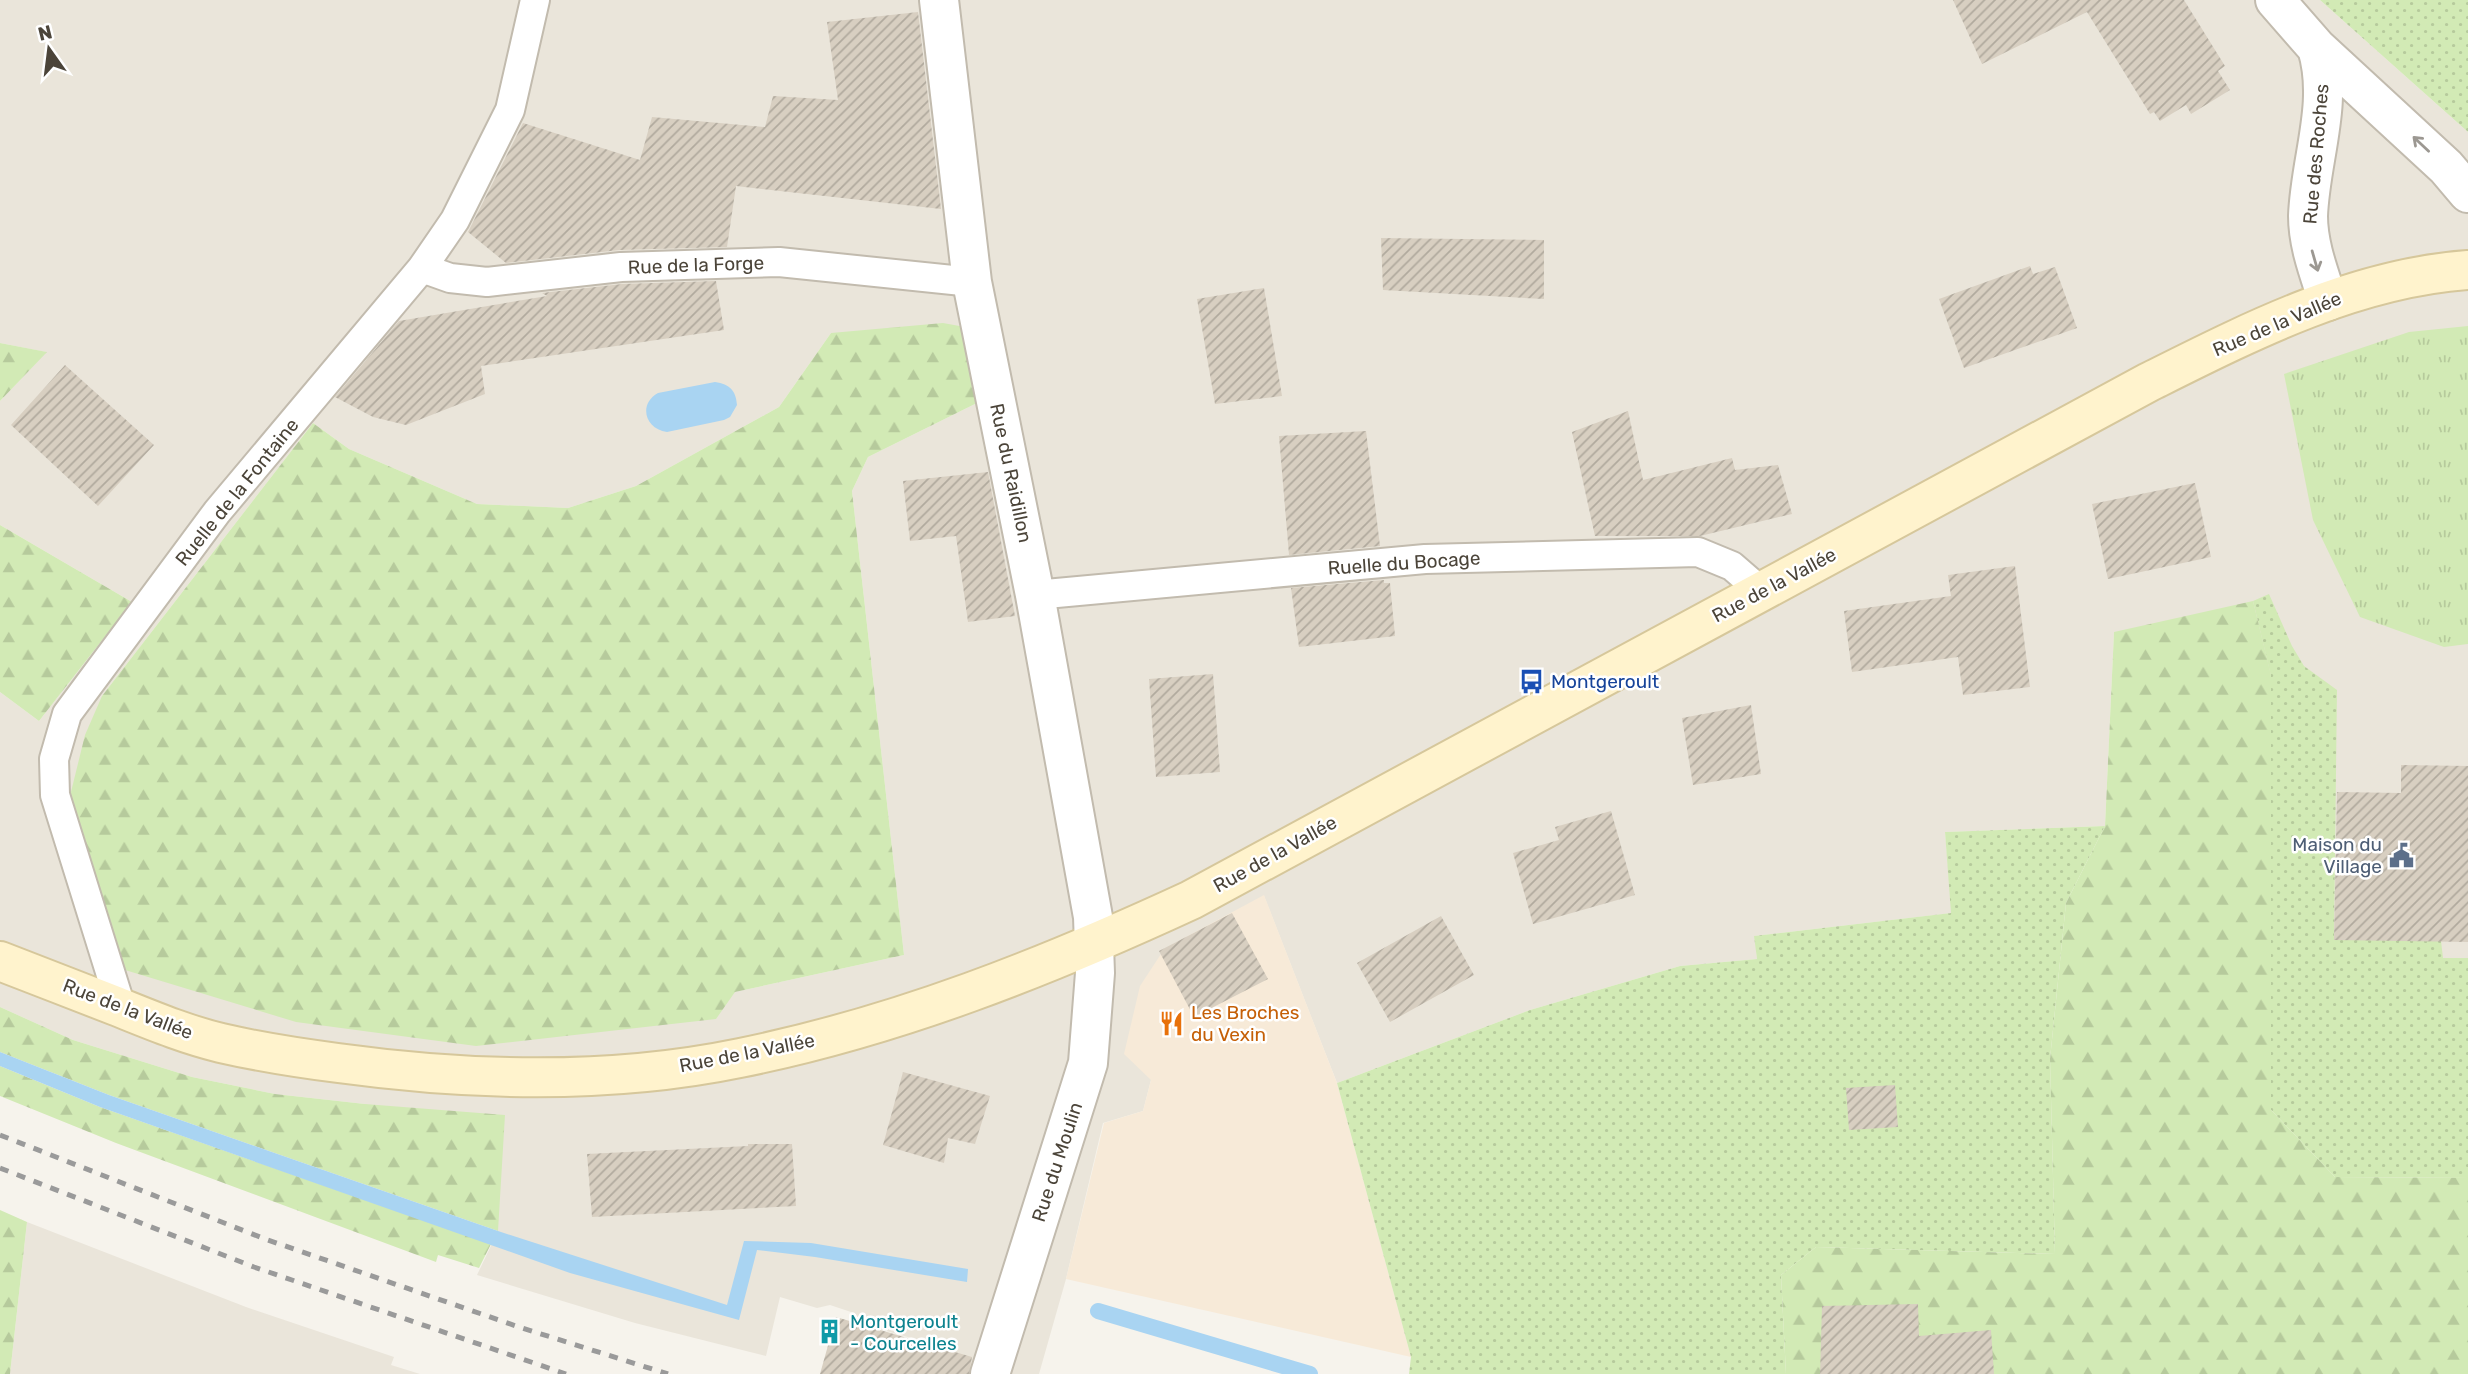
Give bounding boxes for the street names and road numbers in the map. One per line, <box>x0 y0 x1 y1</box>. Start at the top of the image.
street label: Rue des Roches <box>2298 83 2334 225</box>
street label: Rue de la Forge <box>627 251 765 279</box>
street label: Rue de la Vallée <box>2209 287 2345 361</box>
street label: Rue du Raidillon <box>985 401 1037 545</box>
street label: Ruelle de la Fontaine <box>170 414 304 570</box>
street label: Rue de la Vallée <box>1708 543 1840 627</box>
street label: Ruelle du Bocage <box>1327 546 1481 580</box>
street label: Rue de la Vallée <box>1209 811 1341 897</box>
street label: Rue de la Vallée <box>60 974 196 1044</box>
street label: Rue de la Vallée <box>677 1029 817 1077</box>
street label: Rue du Moulin <box>1027 1099 1087 1225</box>

